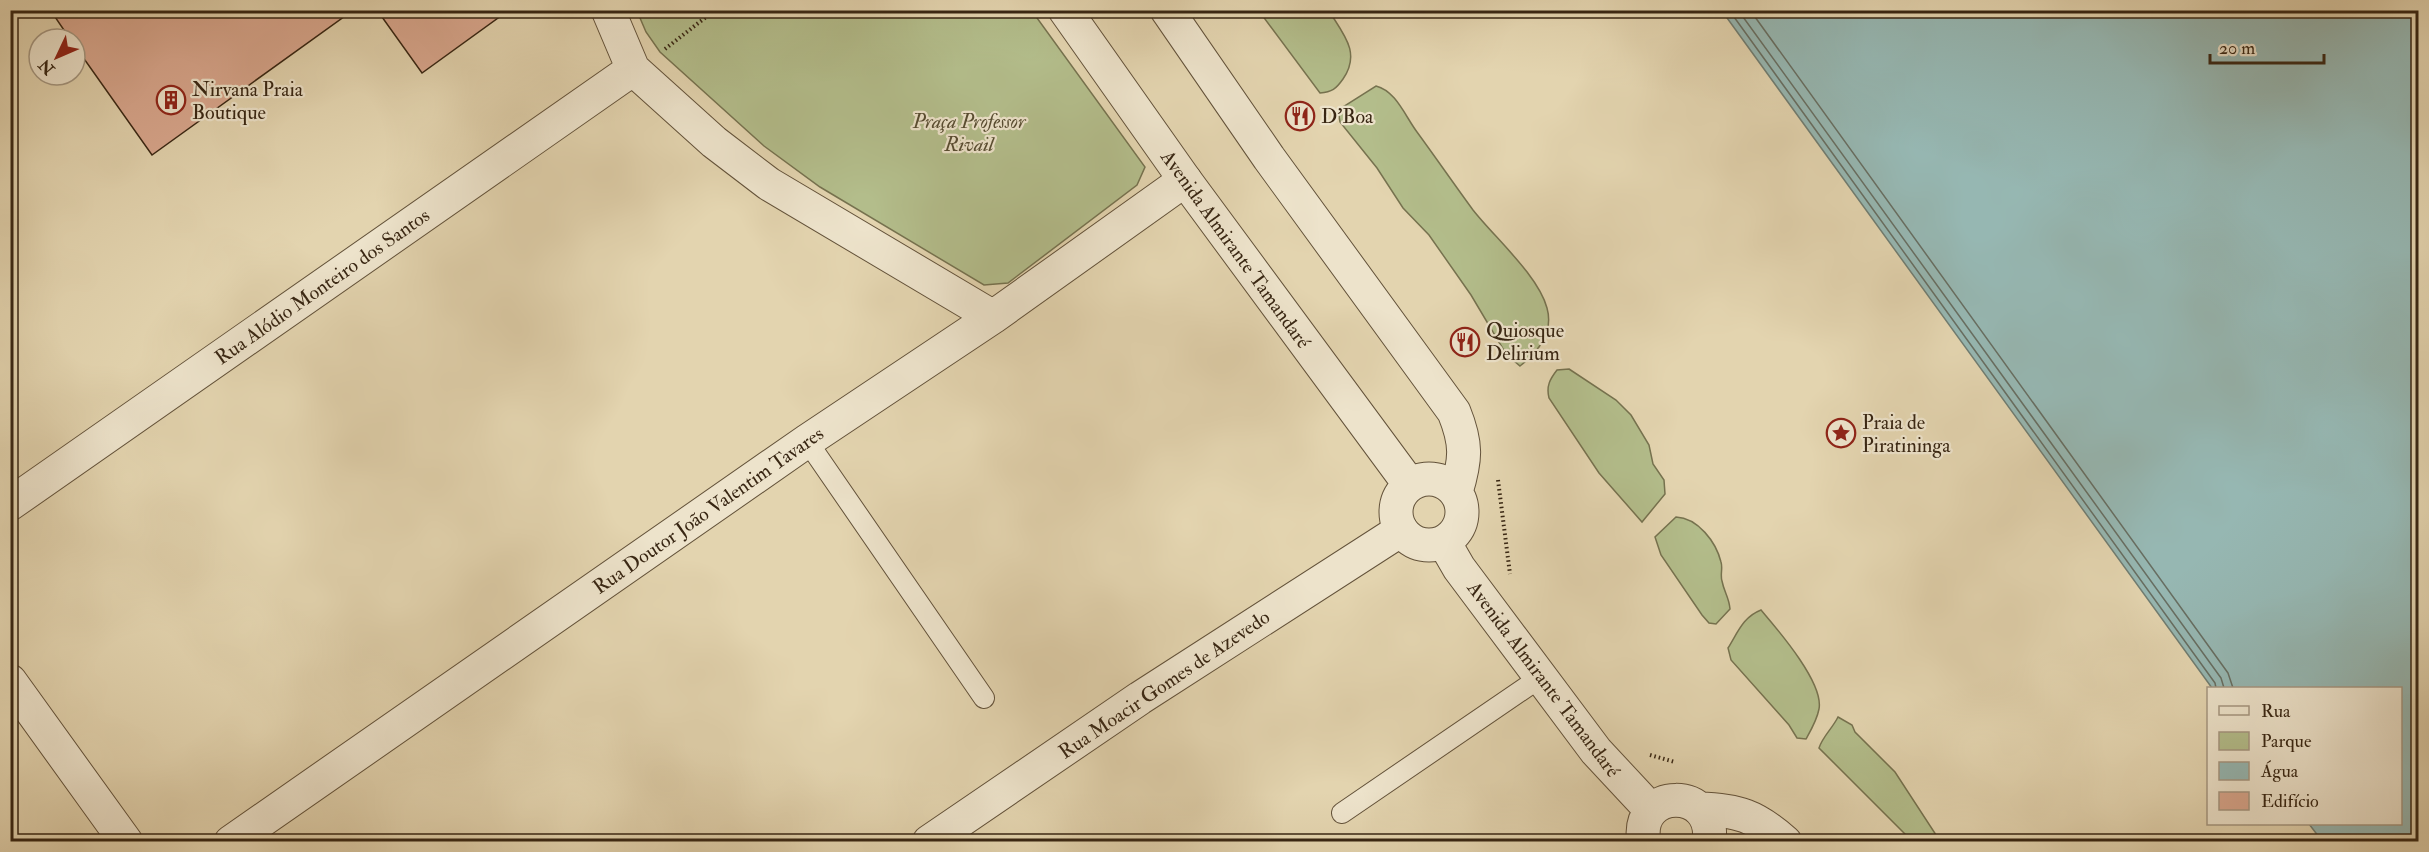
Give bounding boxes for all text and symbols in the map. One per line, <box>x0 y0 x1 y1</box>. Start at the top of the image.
north arrow <box>27 27 87 87</box>
scale bar <box>2210 27 2324 65</box>
text: 20 m <box>2219 37 2255 60</box>
text: N <box>34 54 60 80</box>
place label: Nirvana Praia Boutique <box>192 77 304 125</box>
building icon: Nirvana Praia Boutique <box>155 84 187 116</box>
restaurant icon: D'Boa <box>1284 100 1316 132</box>
place label: D'Boa <box>1321 104 1374 129</box>
park label: Praça Professor Rivail <box>912 109 1027 157</box>
street label: Avenida Almirante Tamandaré <box>1155 144 1316 354</box>
street label: Rua Alódio Monteiro dos Santos <box>210 203 435 370</box>
place label: Quiosque Delirium <box>1486 318 1564 366</box>
restaurant icon: Quiosque Delirium <box>1449 326 1481 358</box>
place label: Praia de Piratininga <box>1862 410 1951 458</box>
place icon: Praia de Piratininga <box>1825 417 1857 449</box>
street label: Rua Doutor João Valentim Tavares <box>588 421 829 600</box>
street label: Avenida Almirante Tamandaré <box>1461 576 1626 783</box>
street label: Rua Moacir Gomes de Azevedo <box>1054 604 1275 765</box>
legend <box>2207 687 2402 825</box>
text: Rua <box>2261 700 2291 723</box>
text: Parque <box>2261 730 2312 753</box>
text: Água <box>2260 760 2299 783</box>
text: Edifício <box>2261 790 2319 813</box>

